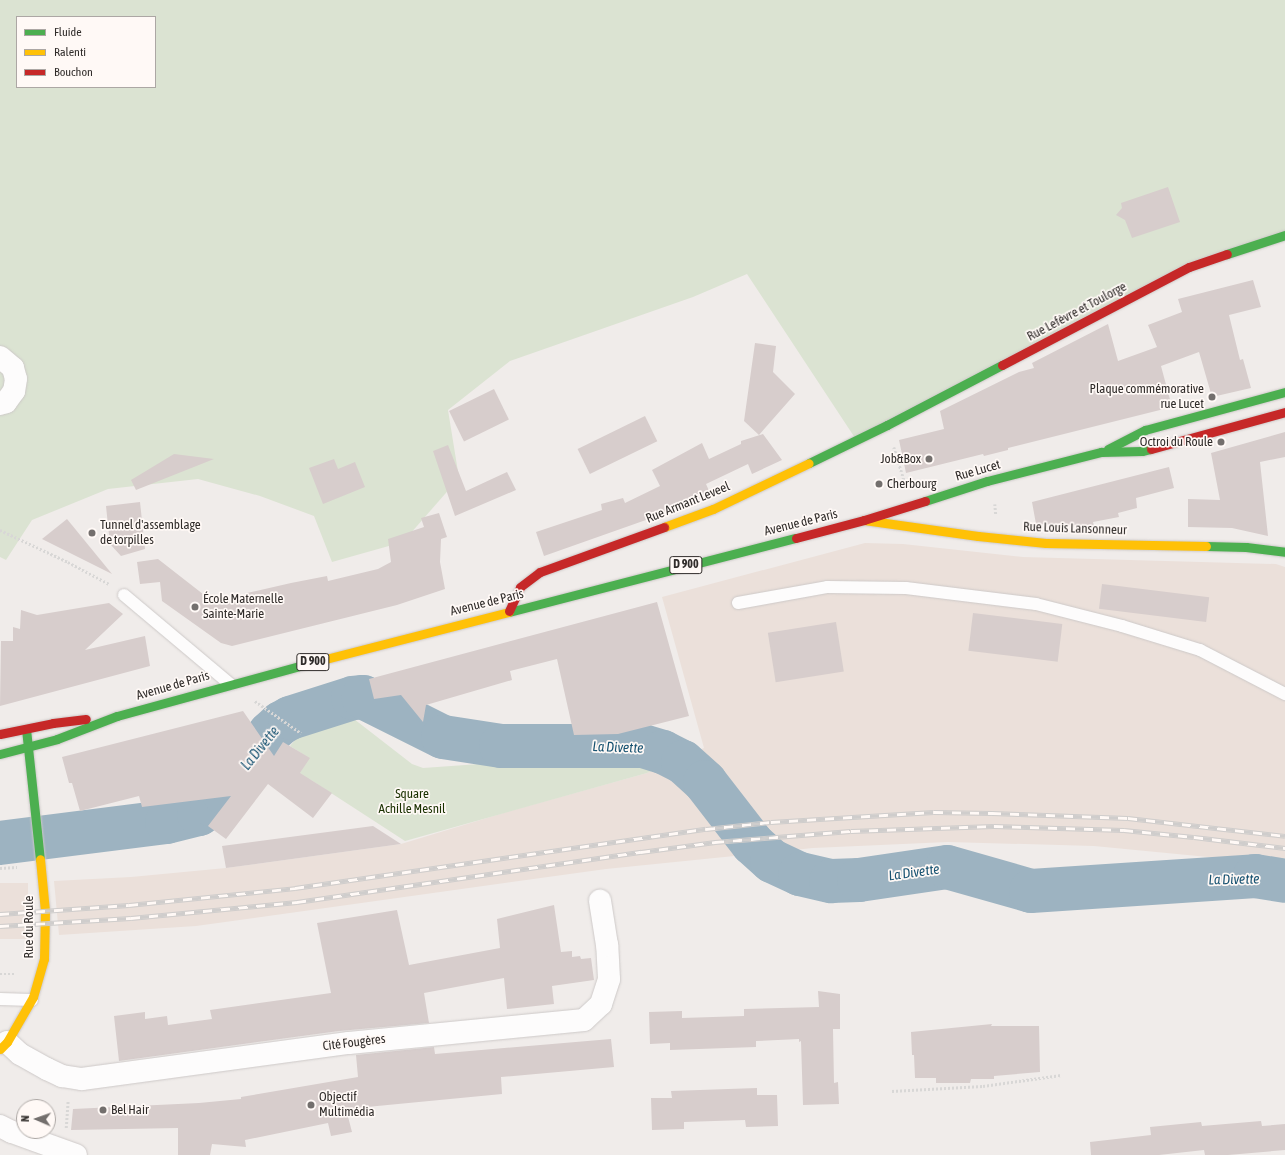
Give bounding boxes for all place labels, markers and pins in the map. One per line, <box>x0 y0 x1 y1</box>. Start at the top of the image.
place label: Plaque commémorative rue Lucet <box>1090 382 1204 413</box>
marker: Plaque commémorative rue Lucet <box>1207 392 1217 402</box>
place label: Octroi du Roule <box>1140 434 1213 450</box>
marker: Octroi du Roule <box>1216 437 1226 447</box>
place label: Job&Box <box>880 451 921 467</box>
marker: Job&Box <box>924 454 934 464</box>
place label: Cherbourg <box>887 476 936 492</box>
marker: Cherbourg <box>874 479 884 489</box>
place label: Tunnel d'assemblage de torpilles <box>100 518 201 549</box>
marker: Tunnel d'assemblage de torpilles <box>87 528 97 538</box>
place label: École Maternelle Sainte-Marie <box>203 592 283 623</box>
marker: École Maternelle Sainte-Marie <box>190 602 200 612</box>
place label: Objectif Multimédia <box>319 1090 375 1121</box>
marker: Objectif Multimédia <box>306 1100 316 1110</box>
place label: Bel Hair <box>111 1102 149 1118</box>
marker: Bel Hair <box>98 1105 108 1115</box>

